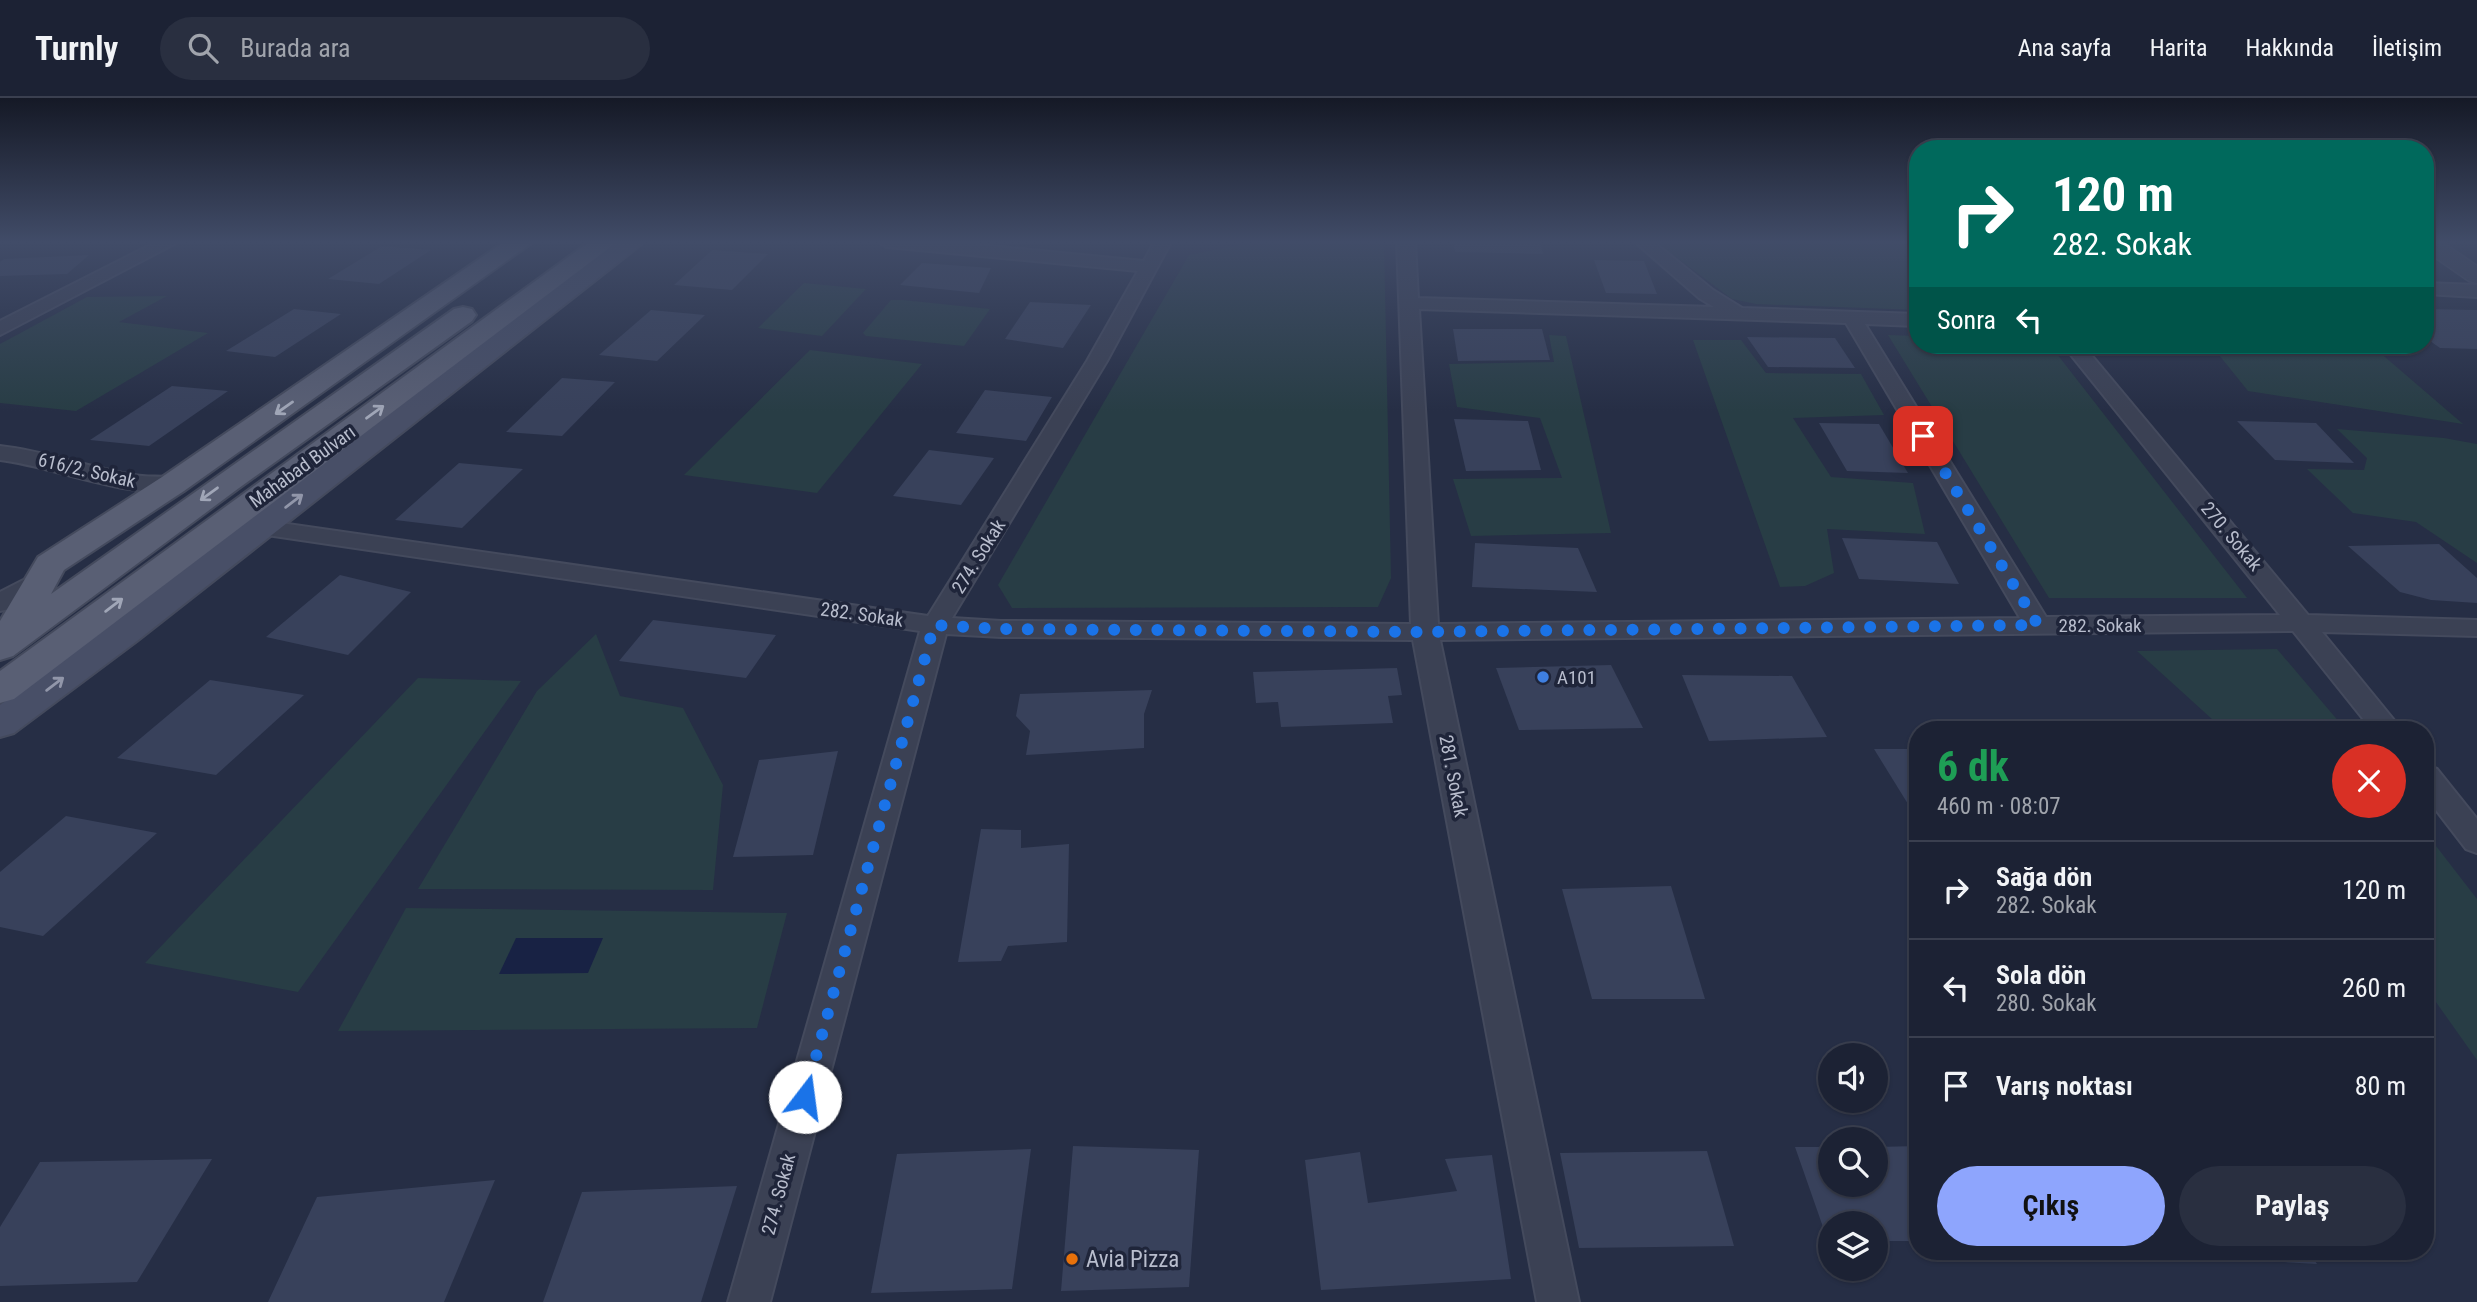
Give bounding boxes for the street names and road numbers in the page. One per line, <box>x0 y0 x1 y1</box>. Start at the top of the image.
street label: Mahabad Bulvarı <box>245 420 360 513</box>
street label: 616/2. Sokak <box>36 448 138 493</box>
street label: 270. Sokak <box>2196 497 2267 576</box>
street label: 274. Sokak <box>947 515 1010 598</box>
street label: 282. Sokak <box>819 597 905 632</box>
street label: 282. Sokak <box>2058 614 2142 637</box>
street label: 281. Sokak <box>1434 733 1473 820</box>
street label: 274. Sokak <box>757 1151 800 1237</box>

